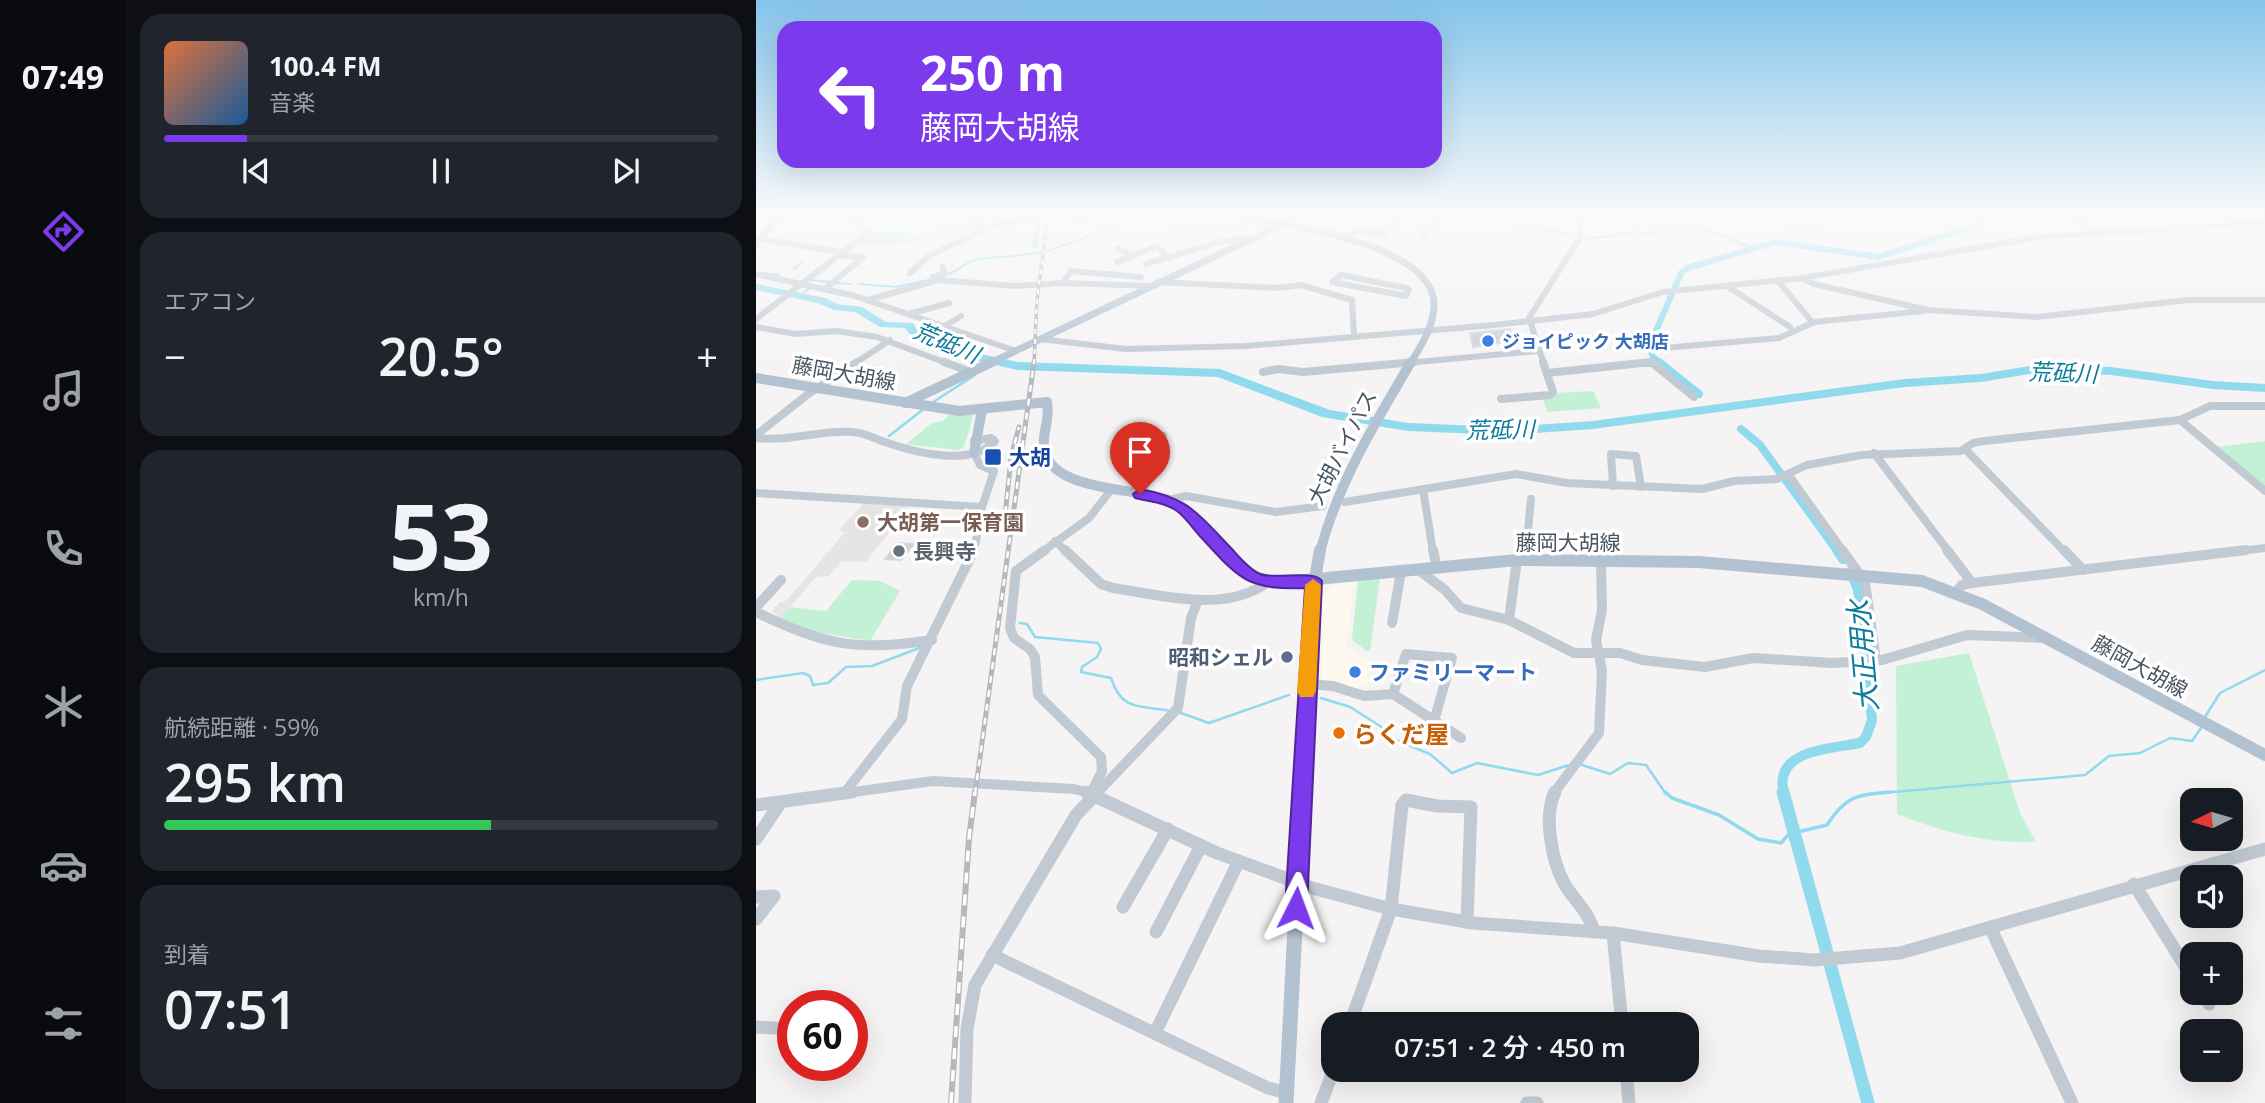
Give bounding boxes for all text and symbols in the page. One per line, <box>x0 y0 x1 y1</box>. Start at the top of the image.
text: 250 m <box>920 39 1065 105</box>
text: 100.4 FM <box>269 48 381 84</box>
icon: left <box>805 49 896 140</box>
text: 07:49 <box>22 55 104 98</box>
text: 音楽 <box>269 86 315 118</box>
text: 藤岡大胡線 <box>920 105 1080 148</box>
icon: previous <box>237 152 275 190</box>
icon: pause <box>422 152 460 190</box>
icon: next <box>607 152 645 190</box>
icon: directions <box>39 207 88 256</box>
text: エアコン <box>164 285 256 317</box>
water label: 荒砥川 <box>909 314 988 371</box>
text: 20.5° <box>378 320 504 391</box>
place label: ジョイピック 大胡店 <box>1502 329 1669 353</box>
text: − <box>164 330 186 382</box>
text: + <box>696 330 718 382</box>
marker: ジョイピック 大胡店 <box>1480 333 1496 349</box>
street label: 藤岡大胡線 <box>790 350 898 396</box>
water label: 荒砥川 <box>2028 355 2101 389</box>
icon: music <box>39 366 88 415</box>
street label: 大胡バイパス <box>1301 385 1383 509</box>
water label: 荒砥川 <box>1465 412 1538 446</box>
pin <box>1110 422 1170 494</box>
icon: arrive <box>1121 433 1159 471</box>
place label: 大胡 <box>1009 443 1051 471</box>
marker: 大胡 <box>983 447 1003 467</box>
text: 53 <box>389 473 493 597</box>
place label: 大胡第一保育園 <box>877 508 1024 536</box>
marker: 大胡第一保育園 <box>855 514 871 530</box>
icon: phone <box>39 524 88 573</box>
street label: 藤岡大胡線 <box>1516 528 1621 556</box>
place label: 長興寺 <box>913 537 976 565</box>
marker: 長興寺 <box>891 543 907 559</box>
text: km/h <box>413 581 469 613</box>
water label: 大正用水 <box>1838 596 1886 713</box>
street label: 藤岡大胡線 <box>2087 628 2193 704</box>
place label: 昭和シェル <box>1168 643 1273 671</box>
marker: 昭和シェル <box>1279 649 1295 665</box>
place label: ファミリーマート <box>1369 658 1537 686</box>
marker: ファミリーマート <box>1347 664 1363 680</box>
icon: climate <box>39 682 88 731</box>
text: 航続距離 · 59% <box>164 711 319 743</box>
place label: らくだ屋 <box>1353 717 1449 750</box>
marker: らくだ屋 <box>1331 725 1347 741</box>
text: 295 km <box>164 746 346 817</box>
north arrow <box>2180 788 2244 850</box>
map controls <box>2180 788 2243 1082</box>
icon: car <box>39 841 88 890</box>
button: sound <box>2180 865 2243 928</box>
position arrow <box>1259 871 1333 945</box>
text: 到着 <box>164 938 210 970</box>
button: + <box>2180 942 2243 1005</box>
text: 07:51 <box>164 973 297 1044</box>
speed limit sign: 60 <box>777 990 868 1081</box>
icon: filters <box>39 999 88 1048</box>
button: − <box>2180 1019 2243 1082</box>
text: 07:51 · 2 分 · 450 m <box>1394 1029 1626 1065</box>

